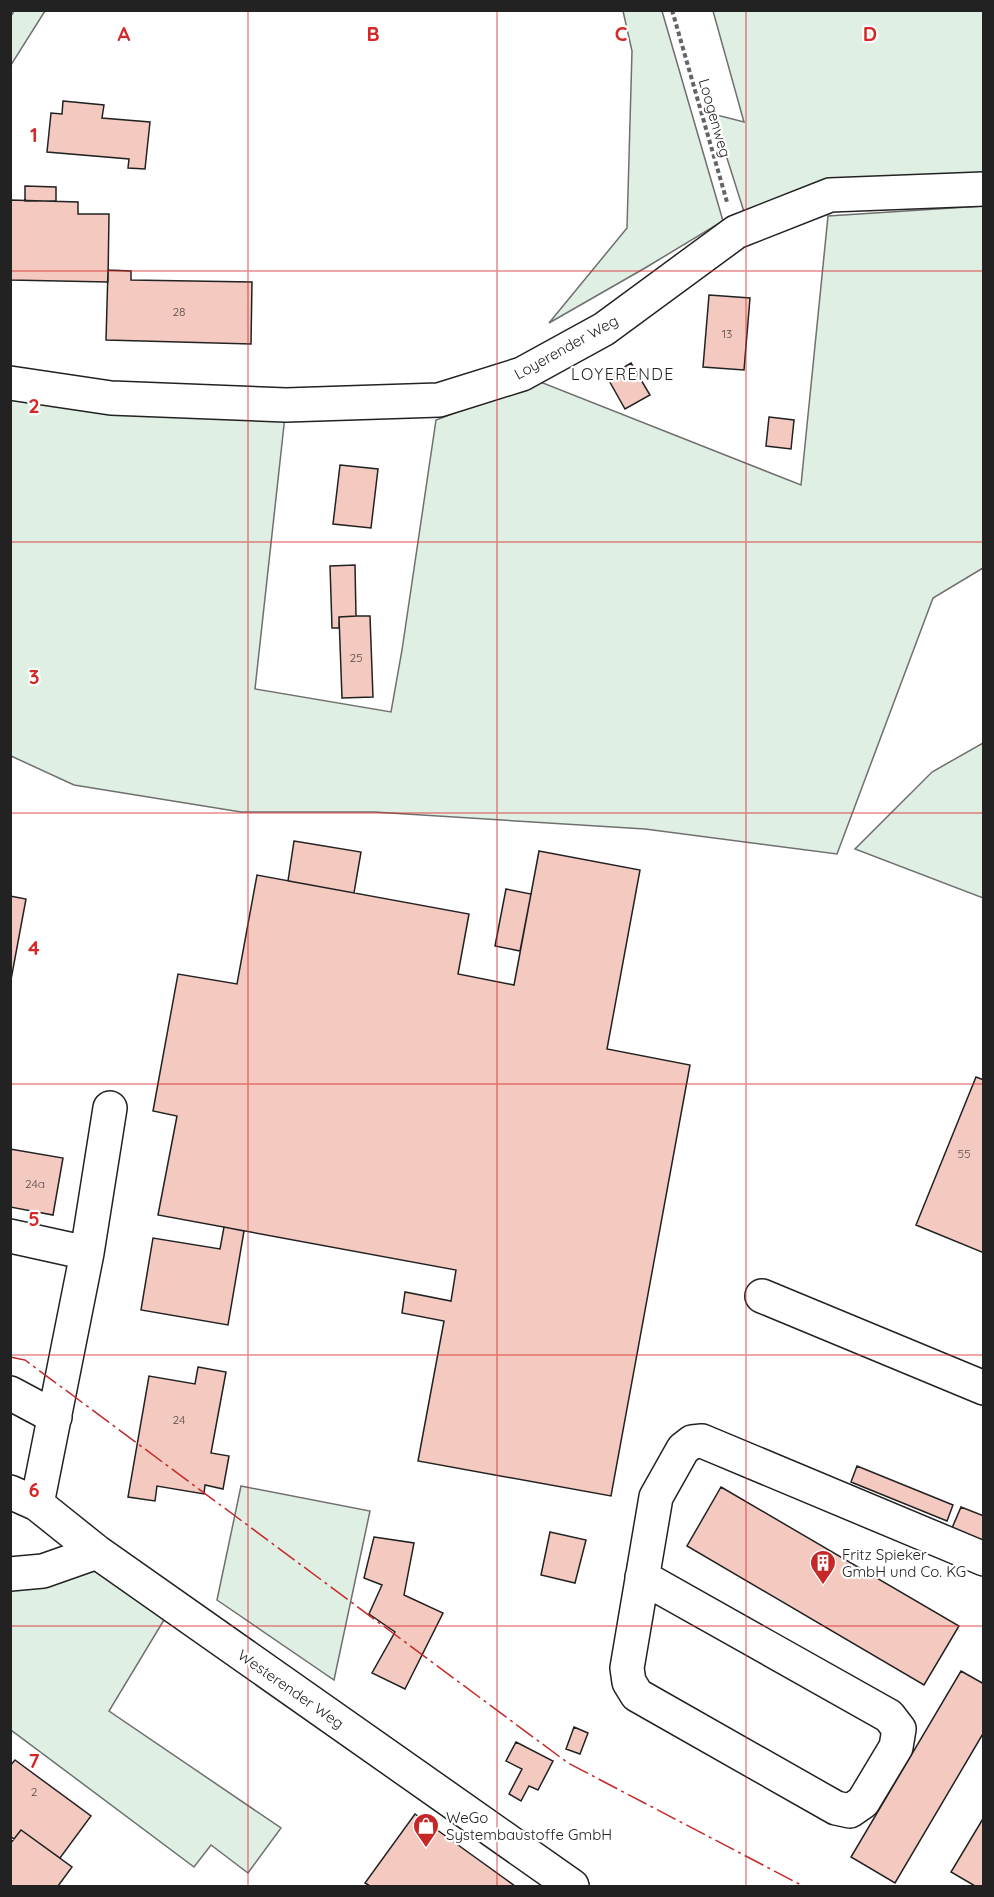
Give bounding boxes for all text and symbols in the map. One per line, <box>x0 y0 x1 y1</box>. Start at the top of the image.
text: A <box>118 21 131 46</box>
text: B <box>366 21 380 46</box>
text: C <box>615 21 628 46</box>
text: D <box>863 21 877 46</box>
street label: Loogenweg <box>695 76 735 160</box>
text: 1 <box>30 122 38 147</box>
house number: 28 <box>172 304 186 319</box>
street label: Loyerender Weg <box>511 311 621 383</box>
house number: 13 <box>722 326 732 341</box>
district label: LOYERENDE <box>571 364 675 384</box>
text: 2 <box>28 393 40 418</box>
house number: 25 <box>349 650 363 665</box>
text: 3 <box>29 664 39 689</box>
text: 4 <box>28 935 40 960</box>
house number: 55 <box>957 1146 971 1161</box>
house number: 24a <box>25 1176 45 1191</box>
text: 5 <box>28 1206 40 1231</box>
house number: 24 <box>173 1412 185 1427</box>
text: 6 <box>28 1477 40 1502</box>
place label: Fritz Spieker GmbH und Co. KG <box>842 1545 966 1581</box>
building icon: Fritz Spieker GmbH und Co. KG <box>808 1548 838 1586</box>
street label: Westerender Weg <box>234 1645 348 1733</box>
text: 7 <box>29 1748 40 1773</box>
house number: 2 <box>31 1784 38 1799</box>
place label: WeGo Systembaustoffe GmbH <box>446 1808 612 1844</box>
shop icon: WeGo Systembaustoffe GmbH <box>411 1811 441 1849</box>

